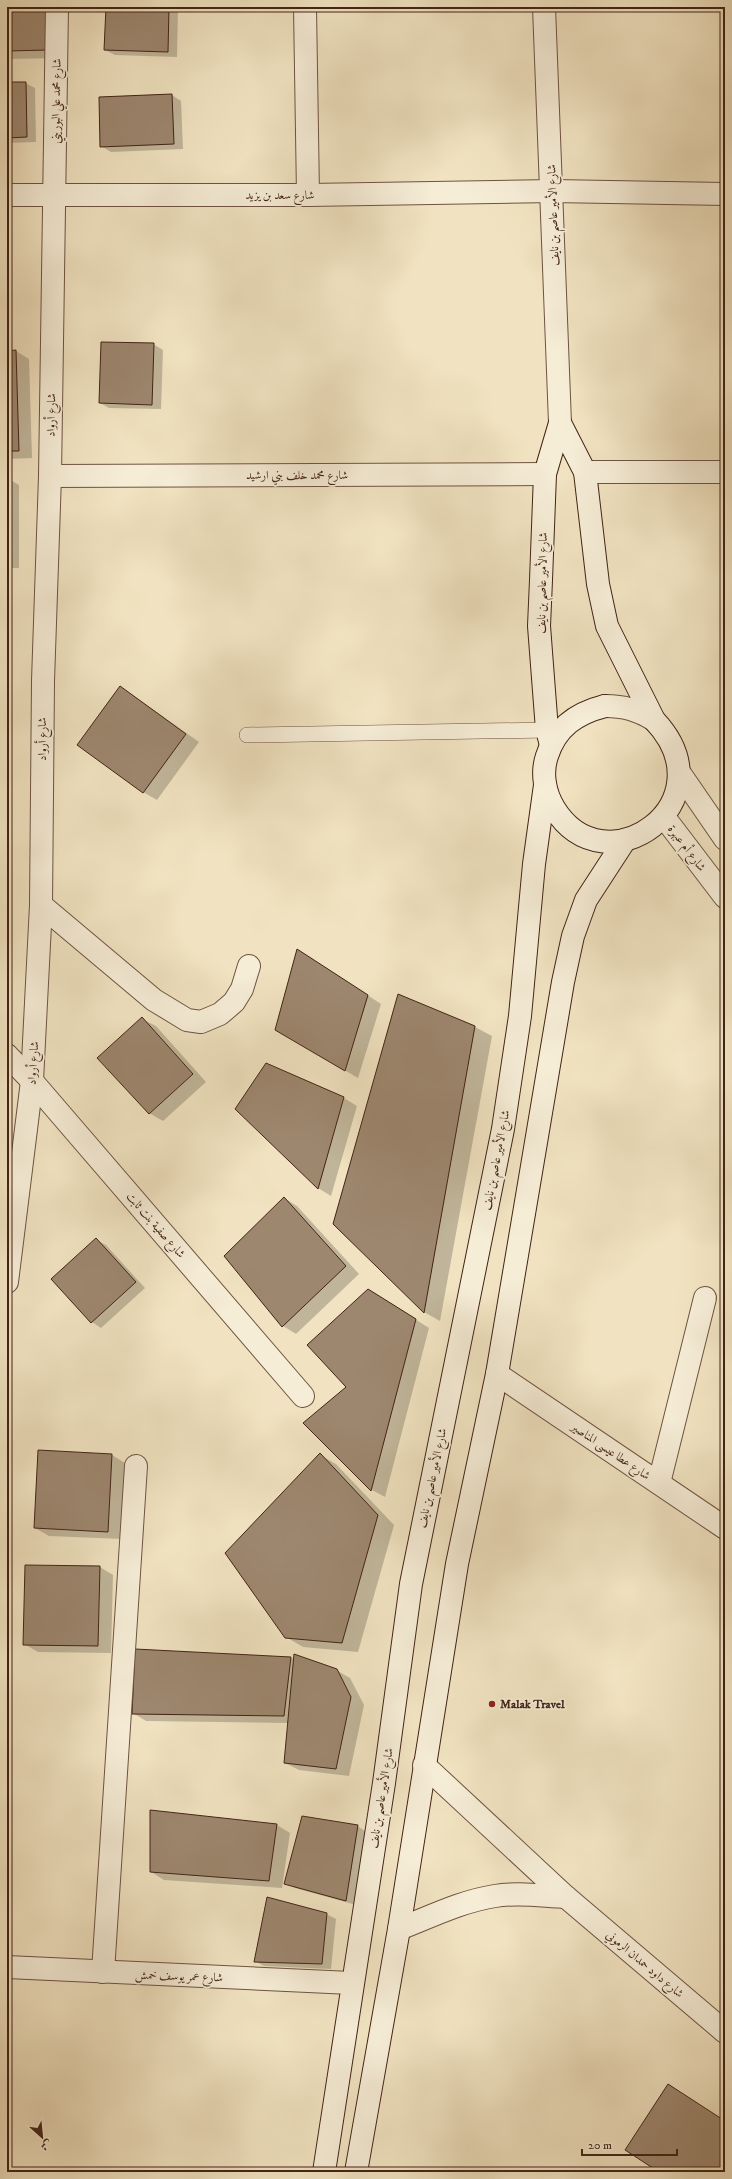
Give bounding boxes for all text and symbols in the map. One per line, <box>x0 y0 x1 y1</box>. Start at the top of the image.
street label: شارع محمد علي البوريني <box>48 58 69 144</box>
street label: شارع الأمير عاصم بن نايف <box>542 164 567 266</box>
street label: شارع سعد بن يزيد <box>246 188 315 206</box>
street label: شارع أرواد <box>43 393 62 437</box>
street label: شارع محمد خلف بني ارشيد <box>246 468 348 486</box>
street label: شارع الأمير عاصم بن نايف <box>532 532 555 634</box>
street label: شارع أرواد <box>34 717 53 761</box>
street label: شارع أم عبهرة <box>662 822 710 876</box>
street label: شارع أرواد <box>23 1040 46 1086</box>
street label: شارع الأمير عاصم بن نايف <box>477 1108 518 1212</box>
street label: شارع صفية بنت ثابت <box>121 1189 188 1263</box>
street label: شارع عطا عيسى المناصير <box>565 1418 653 1486</box>
street label: شارع الأمير عاصم بن نايف <box>413 1426 454 1530</box>
place label: Malak Travel <box>500 1697 565 1712</box>
marker: Malak Travel <box>487 1699 497 1709</box>
street label: شارع الأمير عاصم بن نايف <box>364 1746 401 1850</box>
street label: شارع داود حمدان الرموني <box>601 1927 687 2004</box>
street label: شارع عمر يوسف خمش <box>135 1967 223 1989</box>
north arrow <box>22 2117 62 2157</box>
scale bar <box>582 2131 677 2157</box>
text: ش <box>38 2136 54 2154</box>
text: 20 m <box>588 2138 612 2153</box>

